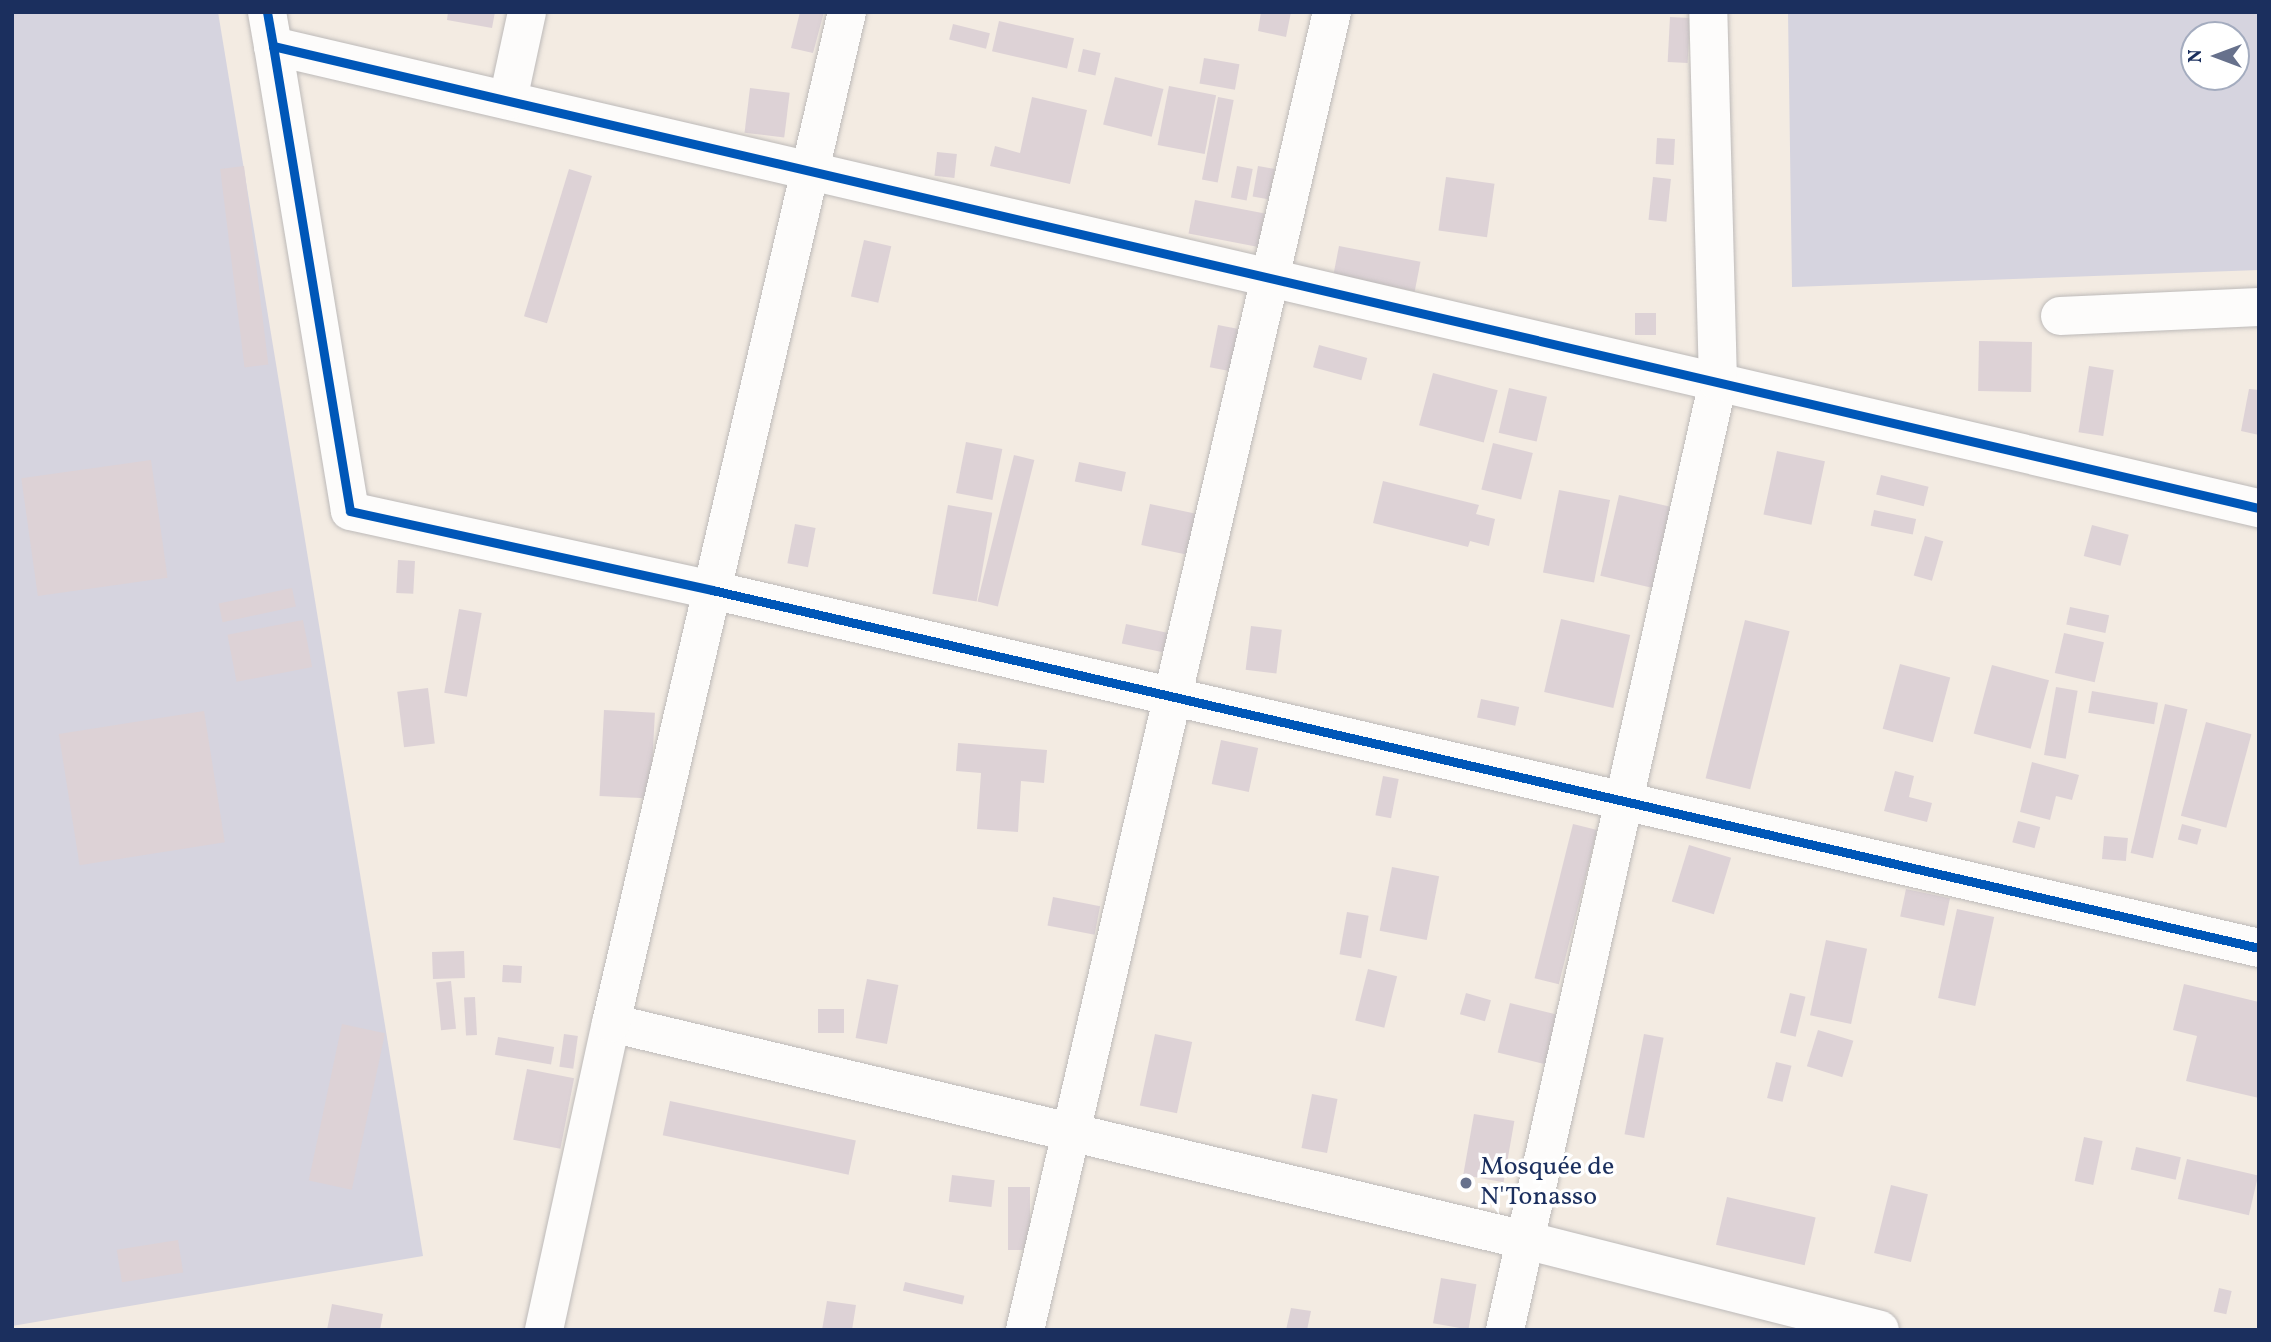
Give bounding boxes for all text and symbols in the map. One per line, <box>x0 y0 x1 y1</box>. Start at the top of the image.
north arrow <box>2180 21 2250 91</box>
text: N <box>2183 49 2209 63</box>
place label: Mosquée de N'Tonasso <box>1480 1152 1614 1214</box>
marker: Mosquée de N'Tonasso <box>1458 1175 1474 1191</box>

